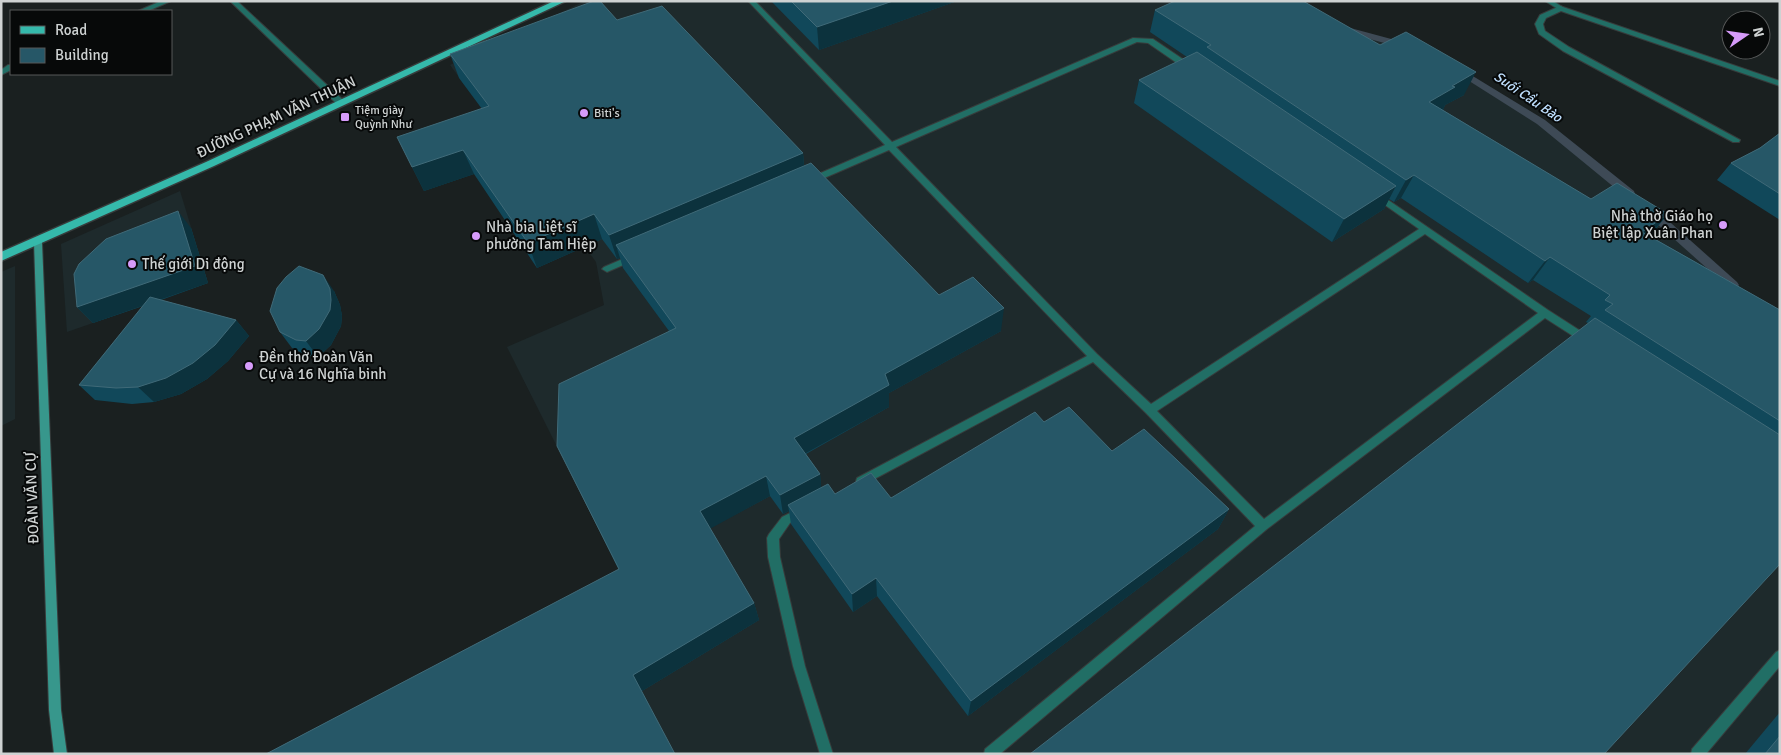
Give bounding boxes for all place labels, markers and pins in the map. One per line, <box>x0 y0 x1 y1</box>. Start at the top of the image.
place label: Tiệm giày Quỳnh Như <box>355 103 412 132</box>
place label: Biti's <box>594 106 620 121</box>
marker: Biti's <box>578 107 590 119</box>
marker: Tiệm giày Quỳnh Như <box>339 111 351 123</box>
place label: Nhà thờ Giáo họ Biệt lập Xuân Phan <box>1592 207 1713 242</box>
place label: Nhà bia Liệt sĩ phường Tam Hiệp <box>486 218 596 253</box>
marker: Nhà thờ Giáo họ Biệt lập Xuân Phan <box>1717 219 1729 231</box>
marker: Nhà bia Liệt sĩ phường Tam Hiệp <box>470 230 482 242</box>
place label: Thế giới Di động <box>142 255 245 273</box>
marker: Thế giới Di động <box>126 258 138 270</box>
place label: Đền thờ Đoàn Văn Cự và 16 Nghĩa binh <box>259 348 387 383</box>
marker: Đền thờ Đoàn Văn Cự và 16 Nghĩa binh <box>243 360 255 372</box>

